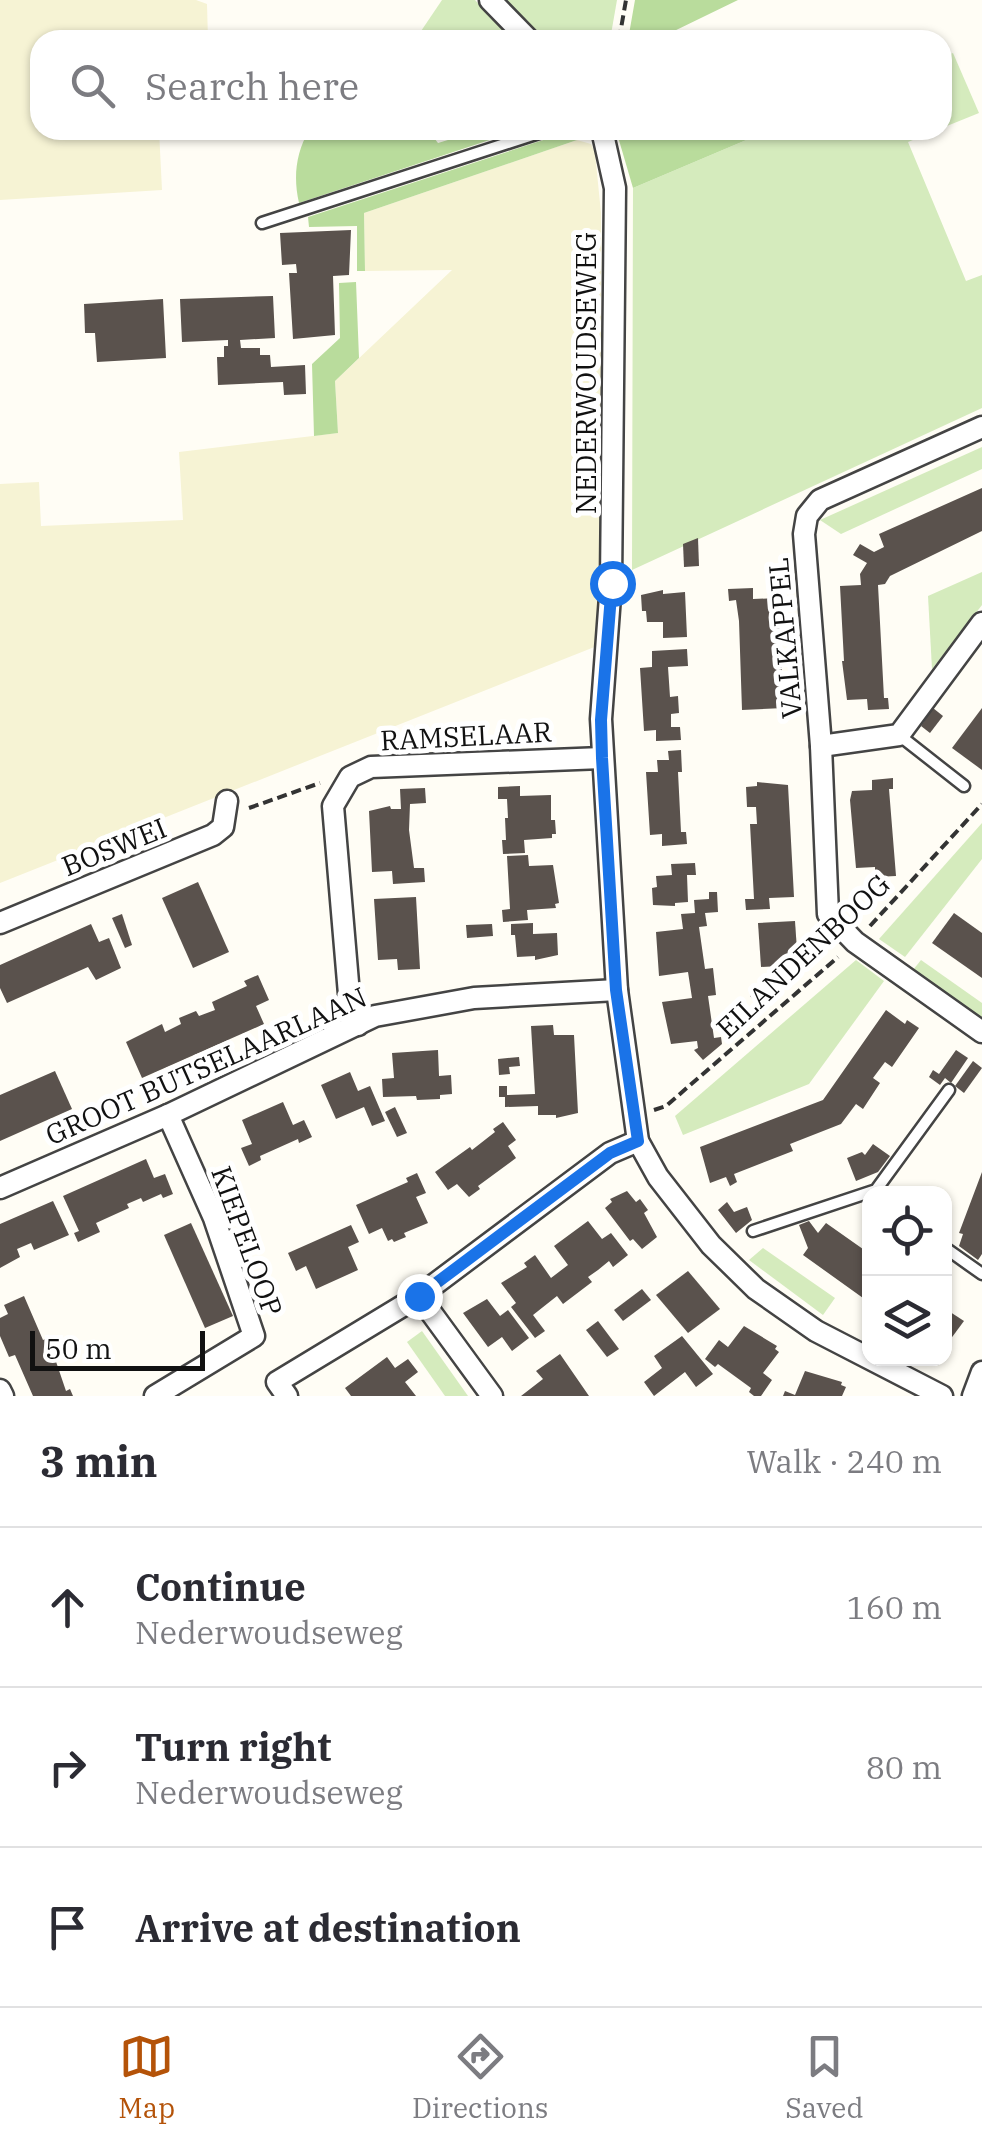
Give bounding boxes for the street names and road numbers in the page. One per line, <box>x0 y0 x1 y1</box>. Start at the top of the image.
street label: NEDERWOUDSEWEG <box>567 232 604 514</box>
street label: VALKAPPEL <box>759 556 810 720</box>
street label: RAMSELAAR <box>379 713 553 758</box>
street label: BOSWEI <box>56 809 172 884</box>
street label: EILANDENBOOG <box>708 865 897 1046</box>
street label: GROOT BUTSELAARLAAN <box>40 978 372 1153</box>
street label: KIEPELOOP <box>203 1161 292 1321</box>

